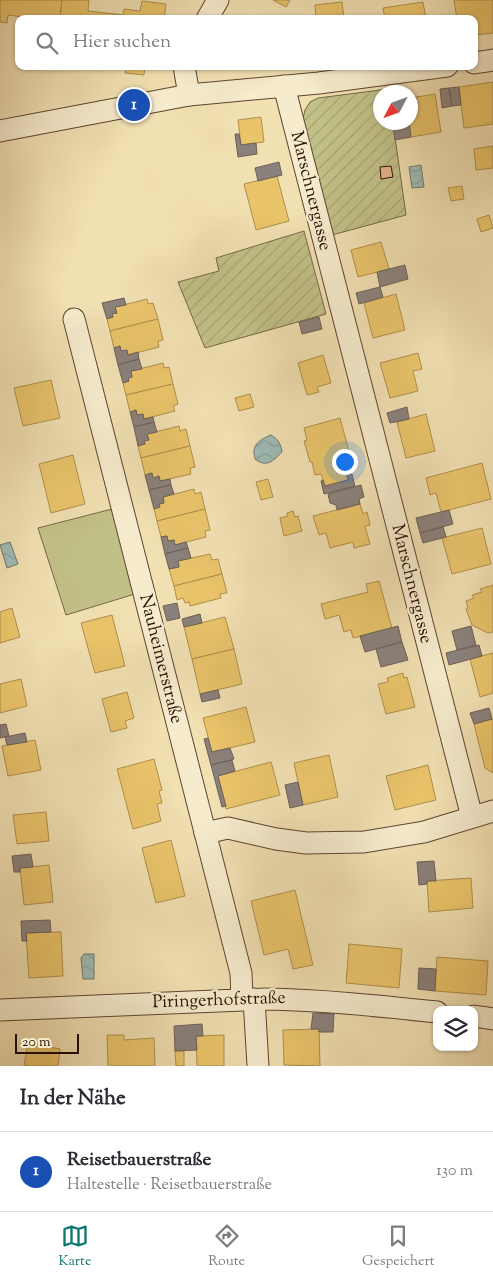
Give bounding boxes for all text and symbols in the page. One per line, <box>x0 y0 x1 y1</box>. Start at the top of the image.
search box <box>15 15 478 70</box>
icon: search <box>33 29 61 57</box>
text: Hier suchen <box>73 29 171 56</box>
north arrow <box>373 85 418 130</box>
pin: 1 <box>118 86 150 124</box>
street label: Marschnergasse <box>283 129 337 253</box>
your location <box>332 449 358 475</box>
street label: Marschnergasse <box>384 522 438 646</box>
street label: Nauheimerstraße <box>131 592 189 726</box>
street label: Piringerhofstraße <box>152 986 286 1016</box>
map controls <box>433 1006 478 1051</box>
button: layers <box>433 1006 478 1051</box>
scale bar <box>15 1031 79 1054</box>
text: 20 m <box>22 1033 51 1053</box>
text: In der Nähe <box>20 1084 126 1114</box>
text: Reisetbauerstraße <box>67 1147 211 1174</box>
text: 1 <box>33 1160 39 1183</box>
text: 130 m <box>436 1160 473 1183</box>
text: Haltestelle · Reisetbauerstraße <box>67 1174 272 1197</box>
tab: Karte <box>58 1222 91 1272</box>
tab: Route <box>208 1222 245 1272</box>
tab: Gespeichert <box>362 1222 435 1272</box>

